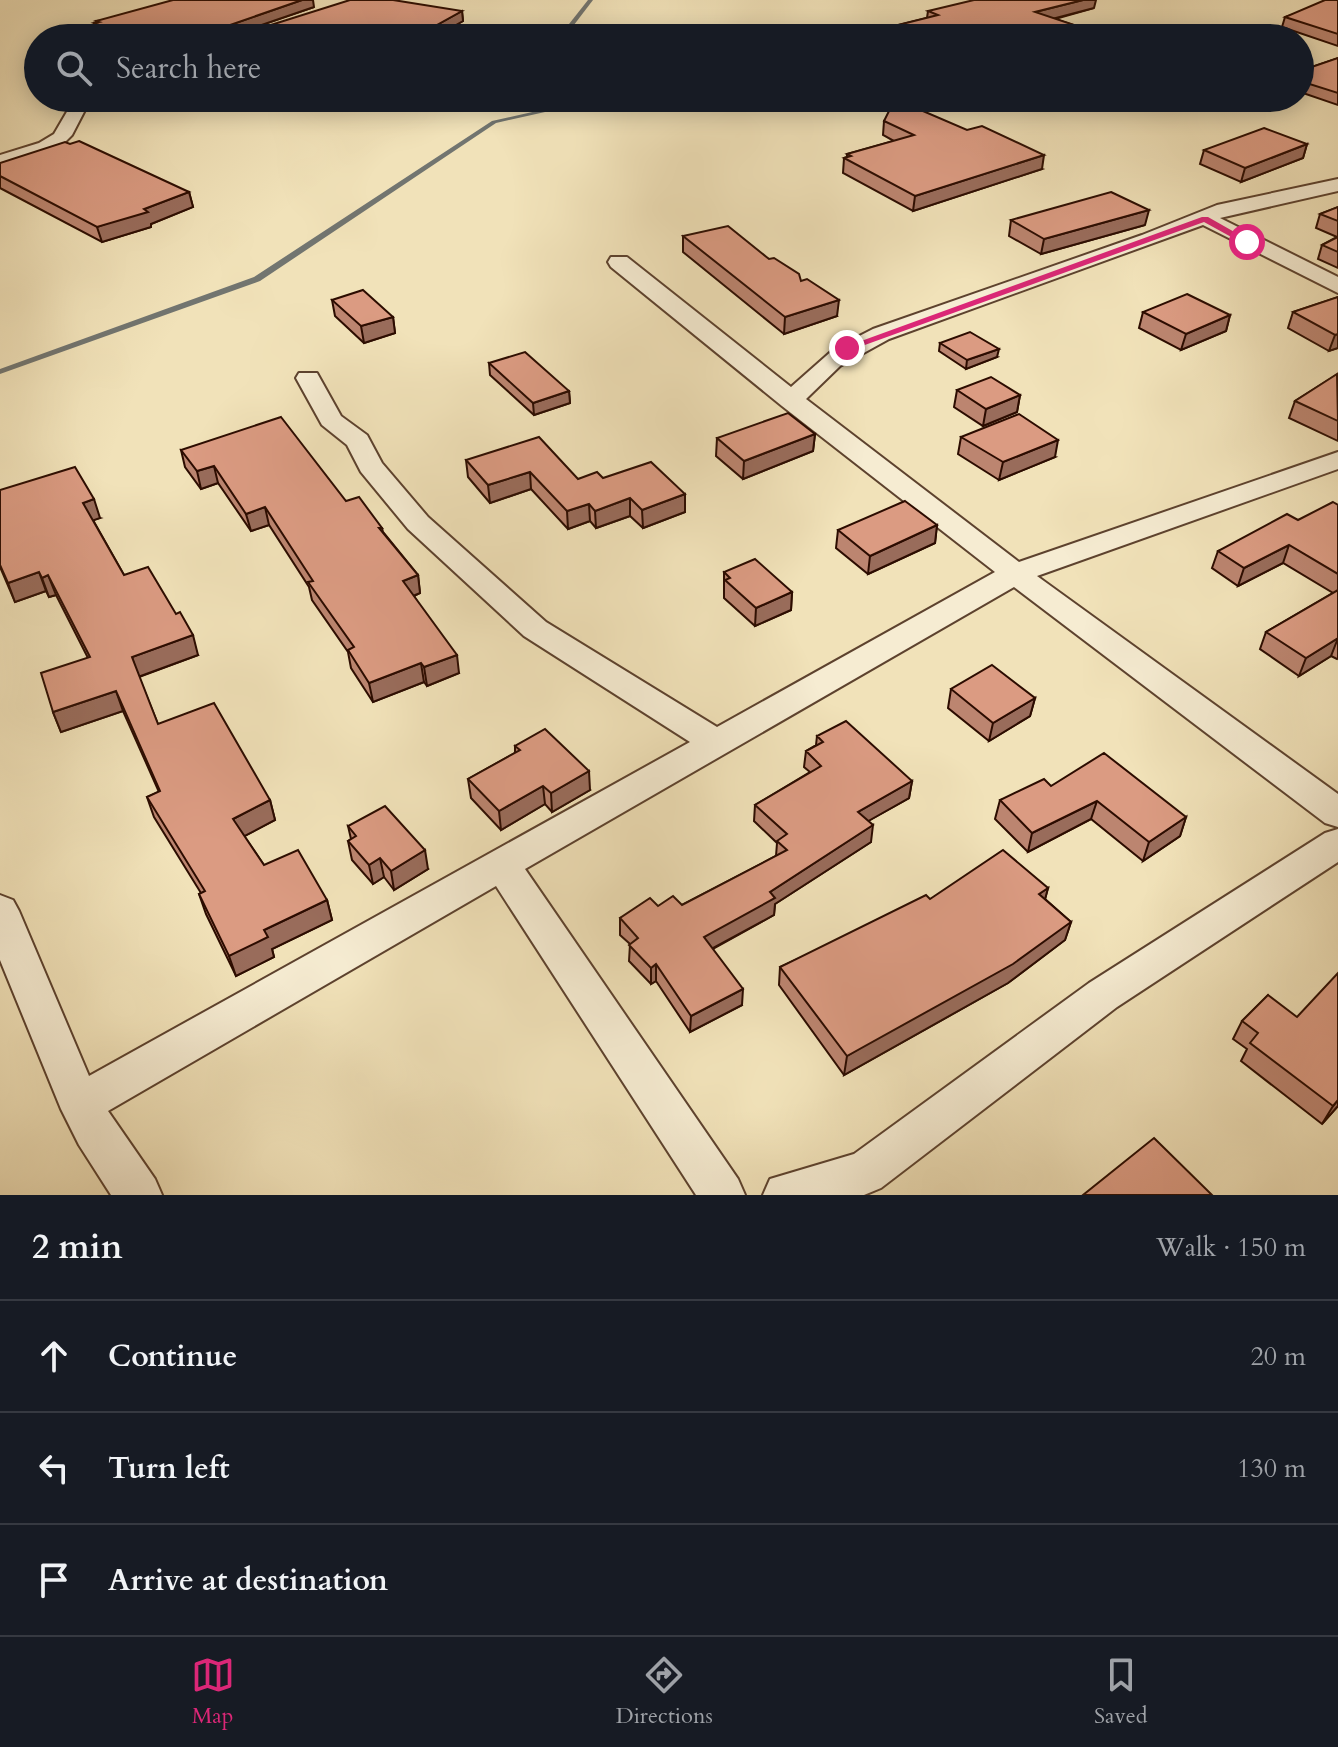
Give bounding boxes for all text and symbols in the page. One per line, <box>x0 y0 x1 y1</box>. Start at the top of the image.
search box <box>24 24 1314 112</box>
icon: search <box>52 46 96 90</box>
text: Search here <box>116 48 261 89</box>
route start <box>1229 224 1265 260</box>
route end <box>829 330 865 366</box>
text: 2 min <box>32 1224 123 1270</box>
text: Walk · 150 m <box>1156 1230 1306 1265</box>
icon: ahead <box>32 1334 76 1378</box>
text: Continue <box>108 1336 237 1377</box>
text: 20 m <box>1250 1339 1306 1374</box>
icon: left <box>32 1446 76 1490</box>
text: Turn left <box>108 1448 230 1489</box>
text: 130 m <box>1237 1451 1306 1486</box>
icon: arrive <box>32 1558 76 1602</box>
text: Arrive at destination <box>108 1560 388 1601</box>
tab: Map <box>191 1653 235 1731</box>
tab: Directions <box>616 1653 713 1731</box>
tab: Saved <box>1094 1653 1147 1731</box>

